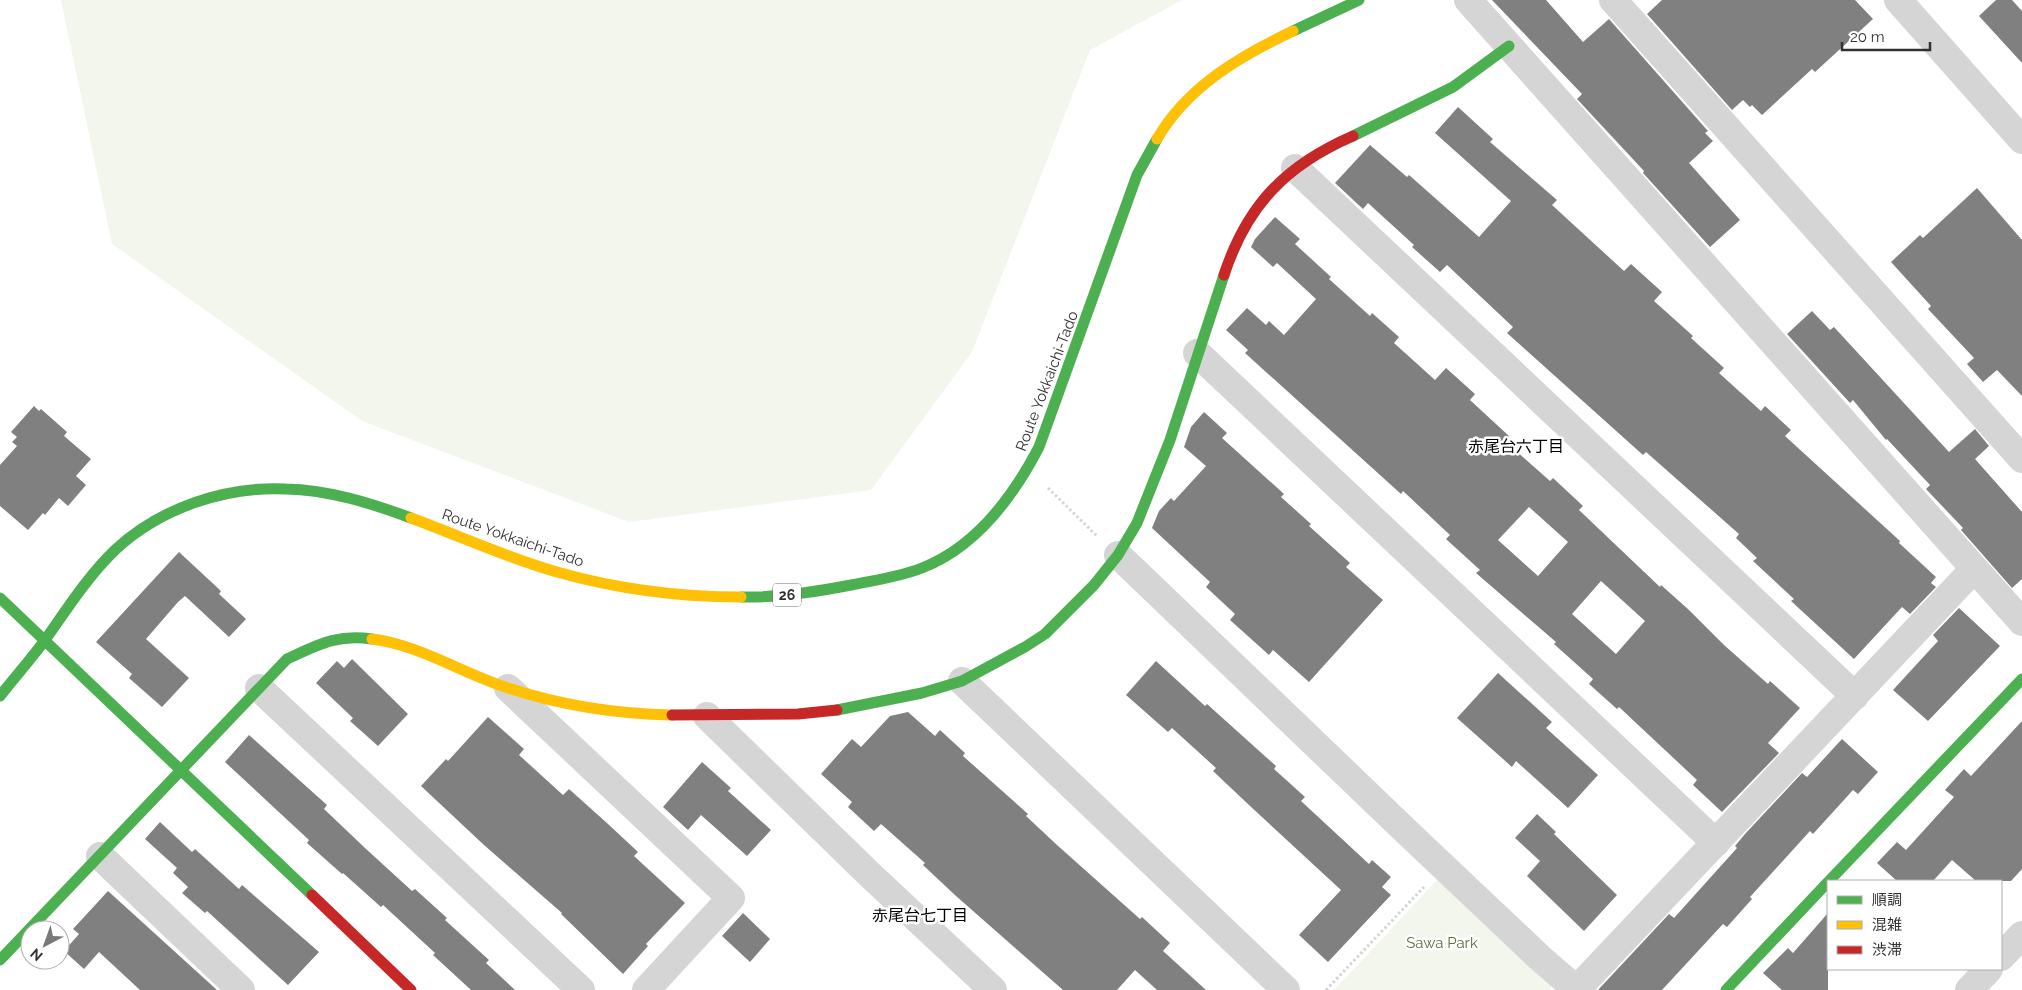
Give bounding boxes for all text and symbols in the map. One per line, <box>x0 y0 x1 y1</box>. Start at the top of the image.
scale bar <box>1842 20 1930 52</box>
text: 20 m <box>1850 28 1885 46</box>
street label: Route Yokkaichi-Tado <box>1012 308 1082 454</box>
district label: 赤尾台六丁目 <box>1468 437 1564 456</box>
street label: Route Yokkaichi-Tado <box>440 505 586 571</box>
road number: 26 <box>773 584 801 606</box>
legend <box>1827 880 2002 970</box>
text: 順調 <box>1872 891 1902 909</box>
district label: 赤尾台七丁目 <box>872 906 968 925</box>
text: 混雑 <box>1872 916 1902 934</box>
north arrow <box>20 920 70 970</box>
park label: Sawa Park <box>1406 934 1478 952</box>
text: 渋滞 <box>1872 941 1902 959</box>
text: N <box>27 945 46 964</box>

